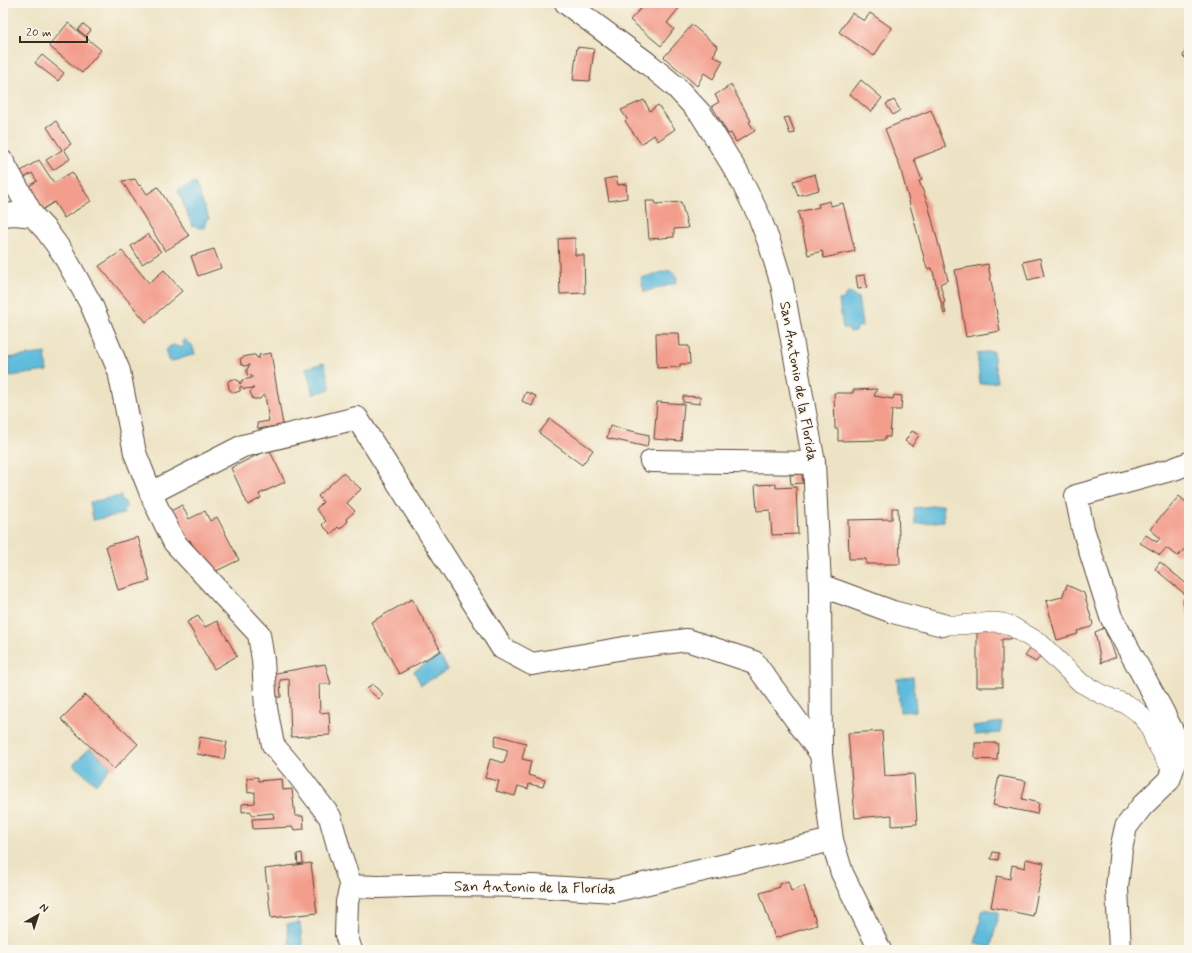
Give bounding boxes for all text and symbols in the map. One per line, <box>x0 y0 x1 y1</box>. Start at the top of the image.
scale bar <box>20 18 87 44</box>
text: 20 m <box>26 25 52 41</box>
street label: San Antonio de la Florida <box>774 300 822 463</box>
street label: San Antonio de la Florida <box>454 877 616 899</box>
north arrow <box>18 895 58 935</box>
text: N <box>36 900 51 916</box>

